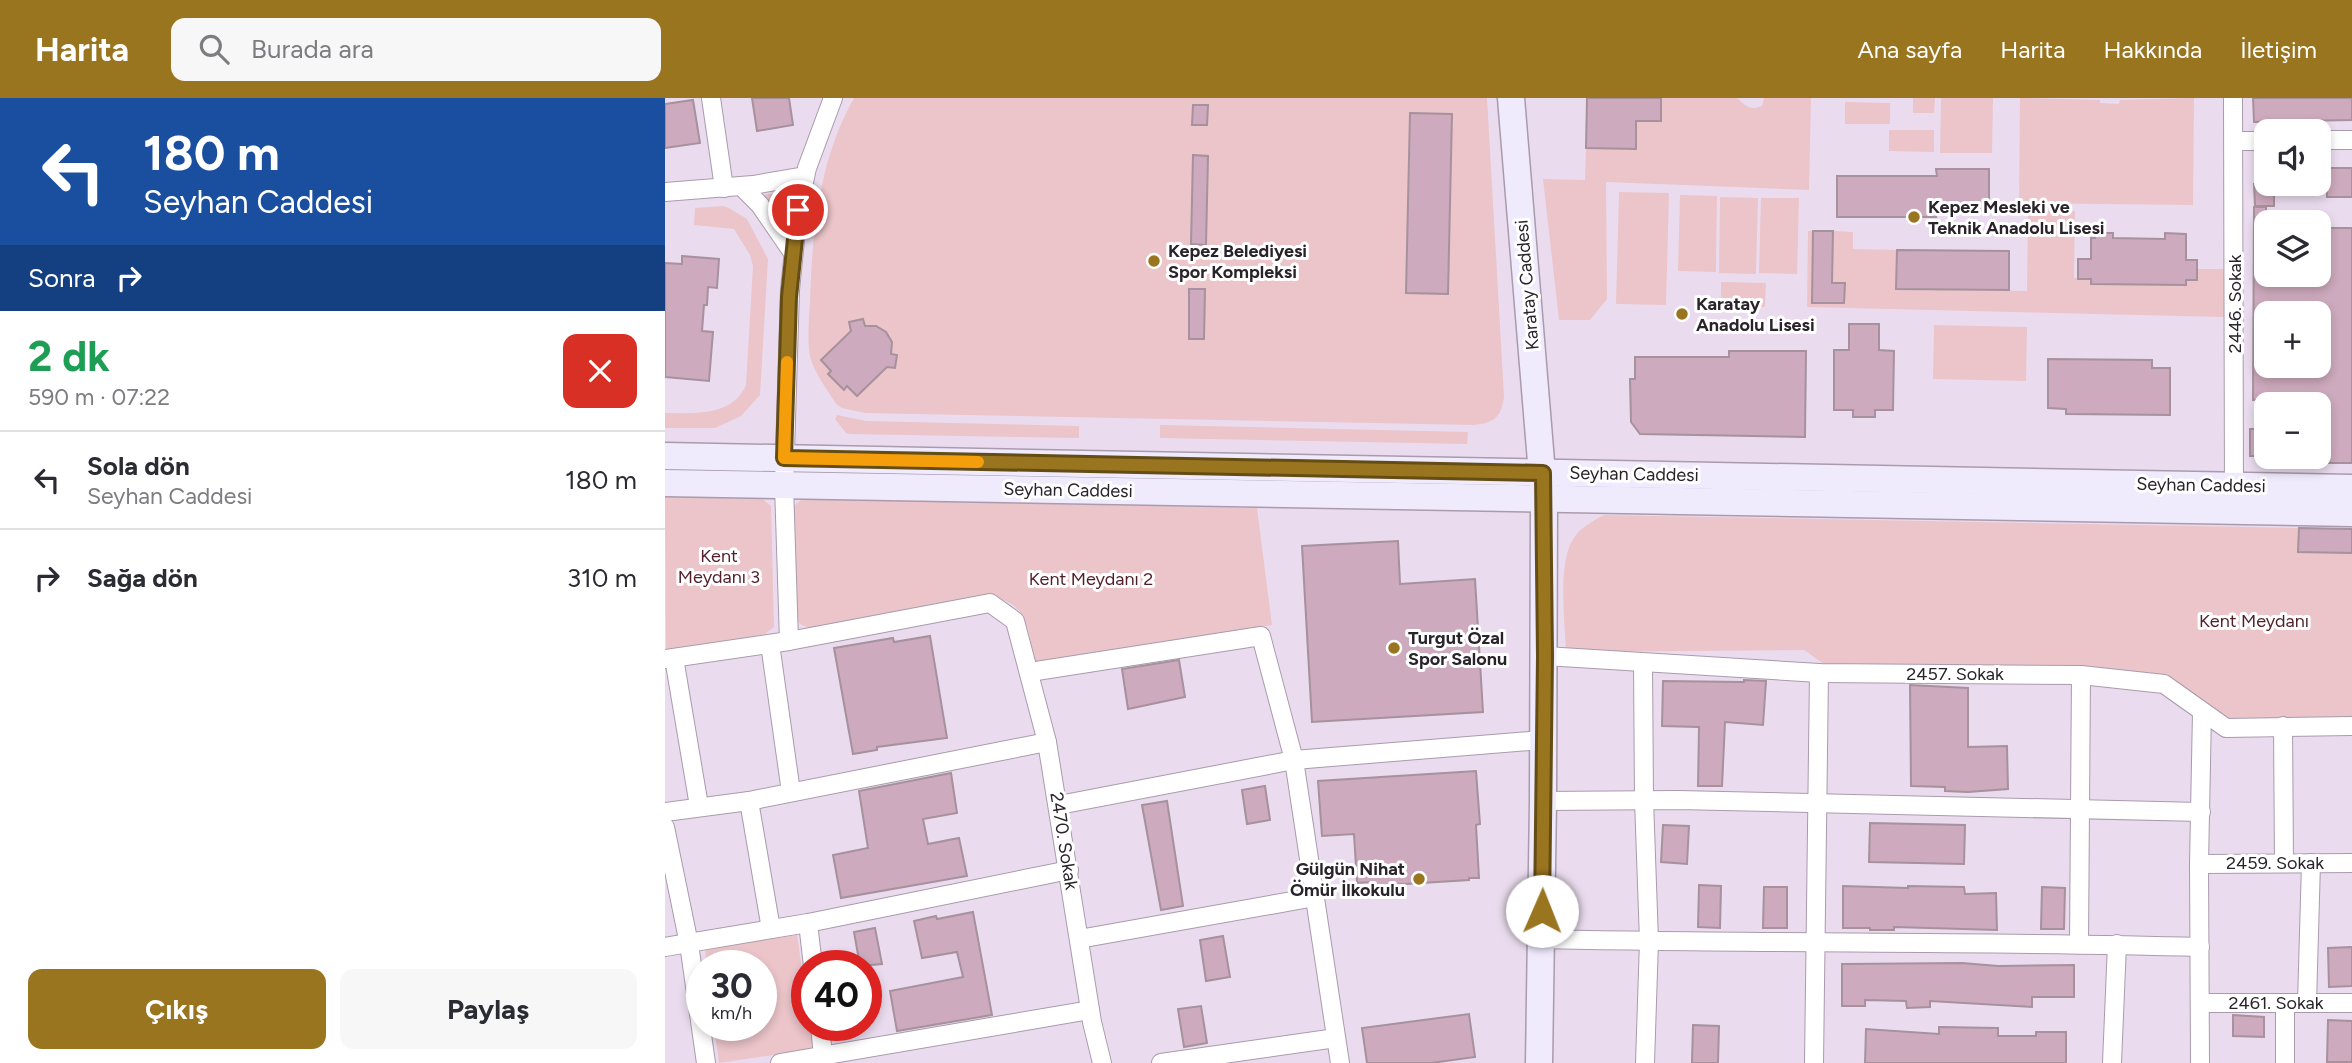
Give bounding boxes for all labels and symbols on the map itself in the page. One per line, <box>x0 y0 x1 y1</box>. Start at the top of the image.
pin <box>768 180 828 240</box>
place label: Kepez Mesleki ve Teknik Anadolu Lisesi <box>1928 196 2105 239</box>
marker: Kepez Mesleki ve Teknik Anadolu Lisesi <box>1906 209 1922 225</box>
street label: Karatay Caddesi <box>1510 219 1544 351</box>
place label: Kepez Belediyesi Spor Kompleksi <box>1168 240 1307 283</box>
marker: Kepez Belediyesi Spor Kompleksi <box>1146 253 1162 269</box>
street label: 2446. Sokak <box>2224 254 2246 353</box>
place label: Karatay Anadolu Lisesi <box>1696 293 1815 336</box>
marker: Karatay Anadolu Lisesi <box>1674 306 1690 322</box>
street label: Seyhan Caddesi <box>1569 462 1699 486</box>
street label: Seyhan Caddesi <box>2136 473 2266 497</box>
street label: Seyhan Caddesi <box>1003 478 1133 502</box>
park label: Kent Meydanı 3 <box>678 545 760 588</box>
park label: Kent Meydanı 2 <box>1029 568 1153 590</box>
park label: Kent Meydanı <box>2199 610 2309 632</box>
place label: Turgut Özal Spor Salonu <box>1408 627 1507 670</box>
marker: Turgut Özal Spor Salonu <box>1386 640 1402 656</box>
street label: 2457. Sokak <box>1906 663 2004 685</box>
street label: 2470. Sokak <box>1045 791 1083 892</box>
street label: 2459. Sokak <box>2226 852 2324 874</box>
place label: Gülgün Nihat Ömür İlkokulu <box>1290 858 1405 901</box>
marker: Gülgün Nihat Ömür İlkokulu <box>1411 871 1427 887</box>
position arrow <box>1505 874 1579 948</box>
speed limit sign: 40 <box>791 950 882 1041</box>
street label: 2461. Sokak <box>2229 992 2324 1014</box>

